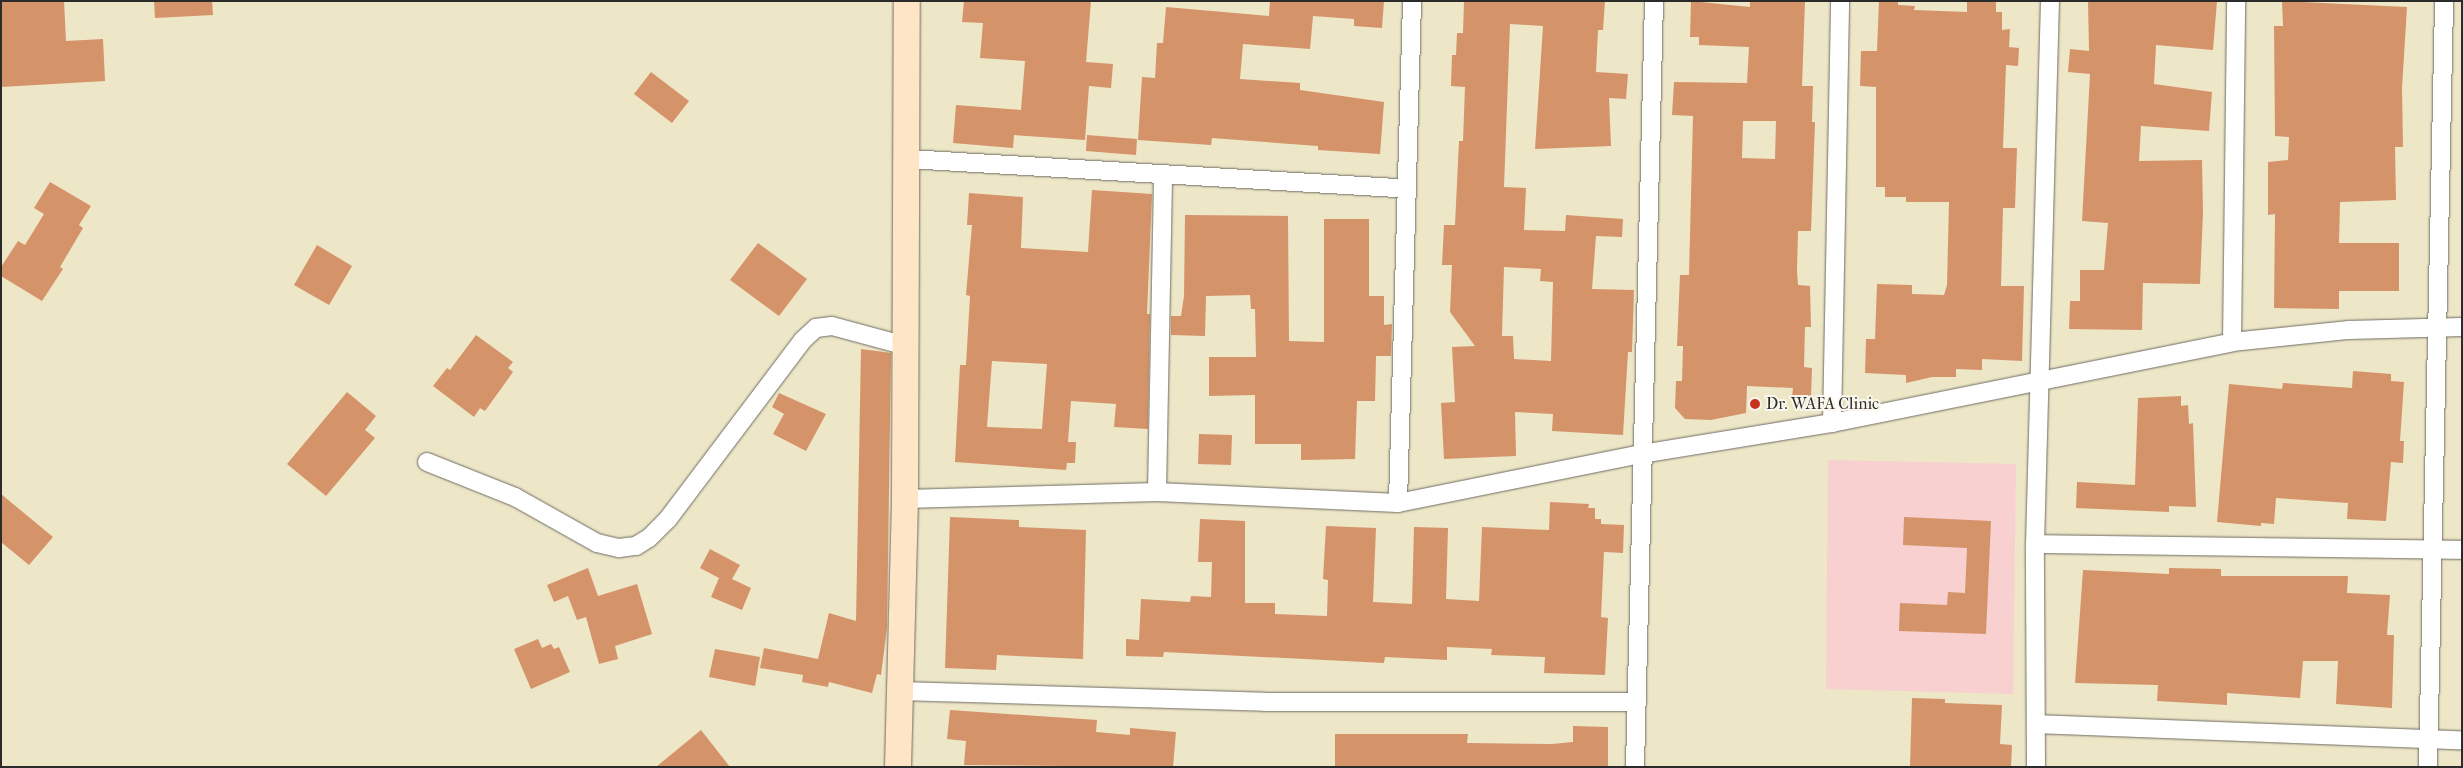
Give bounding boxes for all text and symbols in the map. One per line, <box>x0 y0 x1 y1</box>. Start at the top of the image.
place label: Dr. WAFA Clinic <box>1766 394 1879 414</box>
marker: Dr. WAFA Clinic <box>1748 397 1762 411</box>

